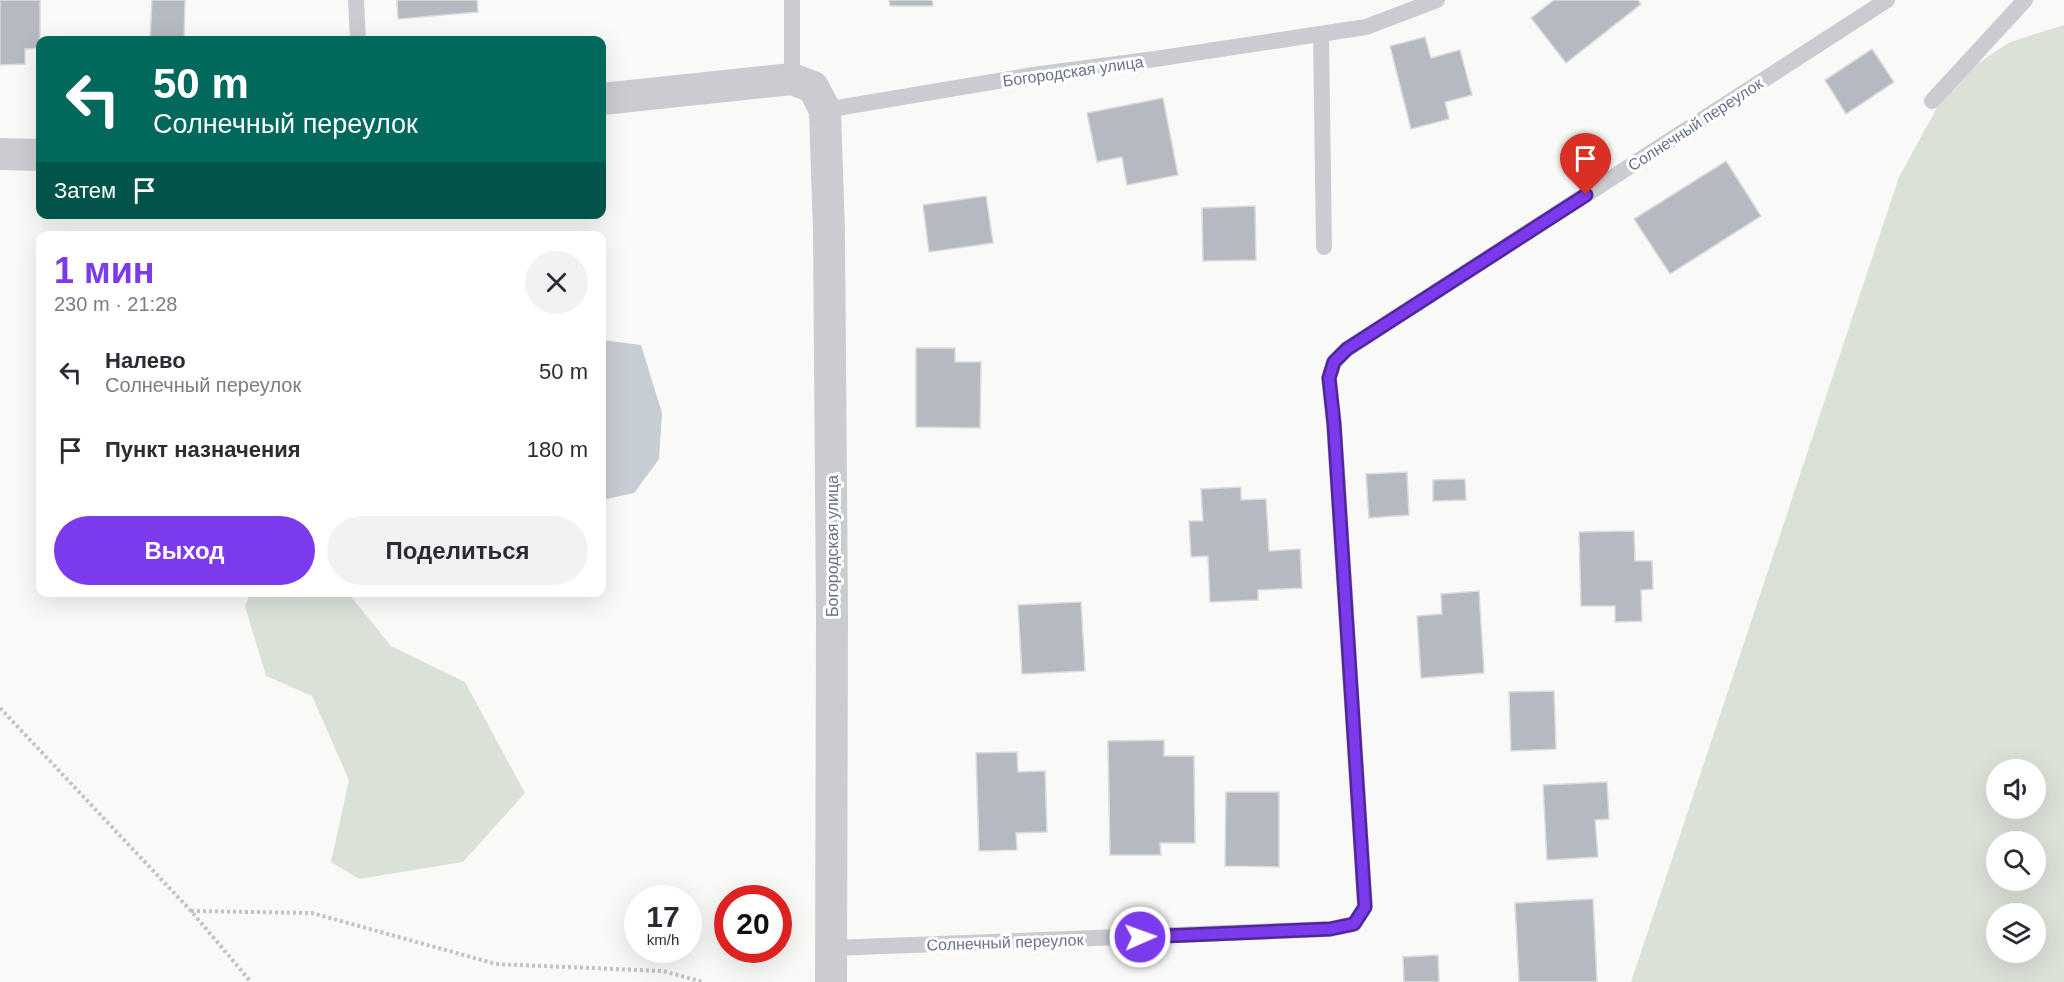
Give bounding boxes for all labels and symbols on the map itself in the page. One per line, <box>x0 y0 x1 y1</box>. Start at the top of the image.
street label: Богородская улица <box>1002 53 1145 90</box>
street label: Солнечный переулок <box>1625 74 1767 174</box>
pin <box>1560 133 1611 195</box>
street label: Богородская улица <box>824 475 841 617</box>
speed limit sign: 20 <box>714 885 792 963</box>
position arrow <box>1108 905 1172 969</box>
street label: Солнечный переулок <box>926 931 1085 954</box>

